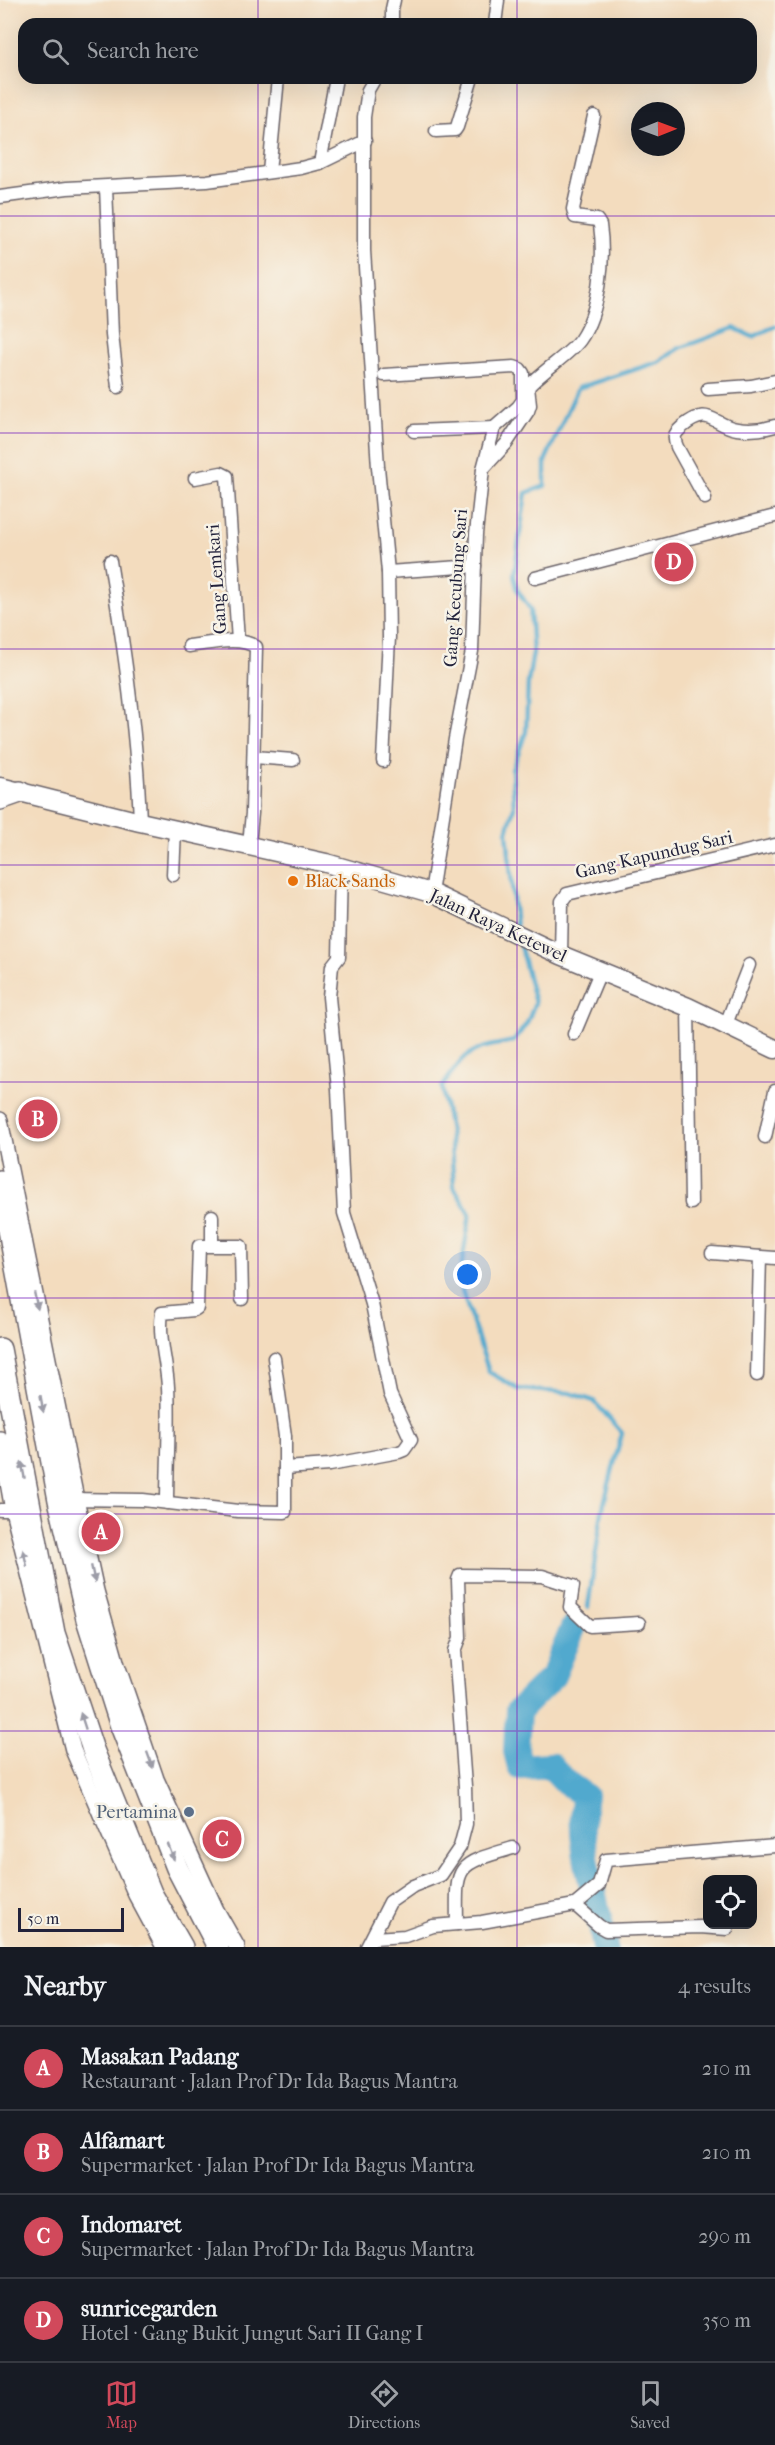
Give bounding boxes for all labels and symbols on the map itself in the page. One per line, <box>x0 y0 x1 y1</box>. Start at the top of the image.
north arrow <box>631 102 685 156</box>
street label: Gang Kecubung Sari <box>440 507 472 668</box>
street label: Gang Lemkari <box>203 523 231 635</box>
pin: D <box>654 540 694 584</box>
street label: Gang Kapundug Sari <box>573 827 735 883</box>
place label: Black Sands <box>305 871 396 892</box>
marker: Black Sands <box>286 874 300 888</box>
street label: Jalan Raya Ketewel <box>424 884 570 967</box>
pin: B <box>18 1096 57 1142</box>
your location <box>453 1260 482 1289</box>
one-way arrow <box>31 1292 41 1310</box>
one-way arrow <box>38 1394 47 1413</box>
one-way arrow <box>18 1460 27 1479</box>
pin: A <box>82 1510 120 1555</box>
one-way arrow <box>19 1548 29 1567</box>
one-way arrow <box>88 1565 98 1583</box>
one-way arrow <box>78 1711 87 1729</box>
one-way arrow <box>145 1751 155 1769</box>
place label: Pertamina <box>96 1802 178 1823</box>
marker: Pertamina <box>182 1805 196 1819</box>
pin: C <box>202 1816 242 1862</box>
one-way arrow <box>166 1843 176 1861</box>
scale bar <box>18 1905 124 1932</box>

